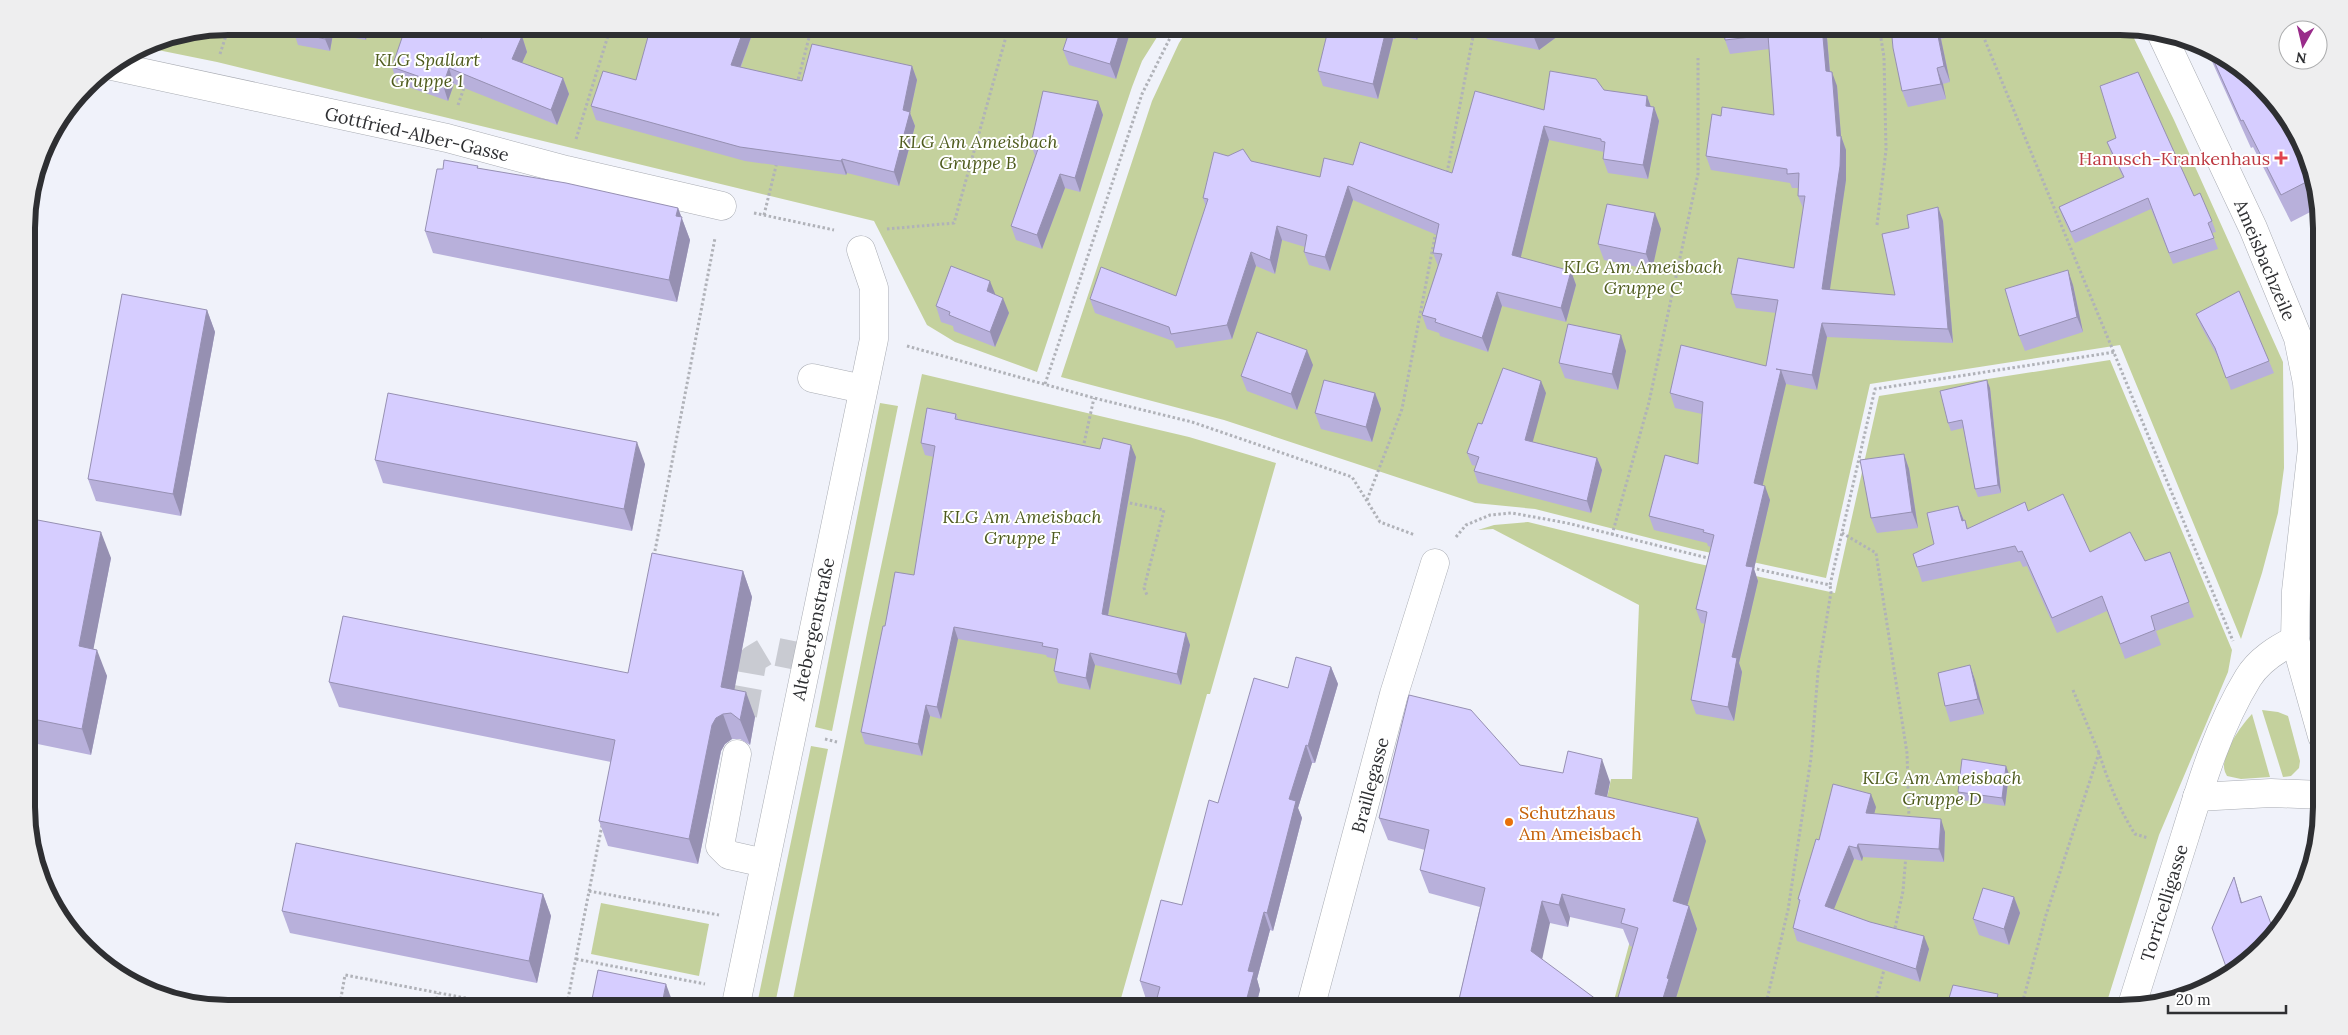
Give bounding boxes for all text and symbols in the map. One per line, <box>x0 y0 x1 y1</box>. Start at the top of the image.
north arrow <box>2278 20 2328 70</box>
park label: KLG Spallart Gruppe 1 <box>374 48 480 92</box>
text: N <box>2294 48 2308 68</box>
street label: Gottfried-Alber-Gasse <box>323 102 512 166</box>
park label: KLG Am Ameisbach Gruppe B <box>898 130 1058 174</box>
place label: Hanusch-Krankenhaus <box>2078 147 2270 170</box>
marker: Hanusch-Krankenhaus <box>2274 151 2288 165</box>
street label: Ameisbachzeile <box>2229 195 2301 324</box>
park label: KLG Am Ameisbach Gruppe C <box>1563 255 1723 299</box>
park label: KLG Am Ameisbach Gruppe F <box>942 505 1102 549</box>
street label: Altebergenstraße <box>786 555 839 704</box>
street label: Braillegasse <box>1346 734 1394 835</box>
park label: KLG Am Ameisbach Gruppe D <box>1862 766 2022 810</box>
place label: Schutzhaus Am Ameisbach <box>1518 801 1642 845</box>
marker: Schutzhaus Am Ameisbach <box>1503 816 1515 828</box>
street label: Torricelligasse <box>2135 841 2193 964</box>
scale bar <box>2168 982 2286 1014</box>
text: 20 m <box>2176 990 2211 1009</box>

